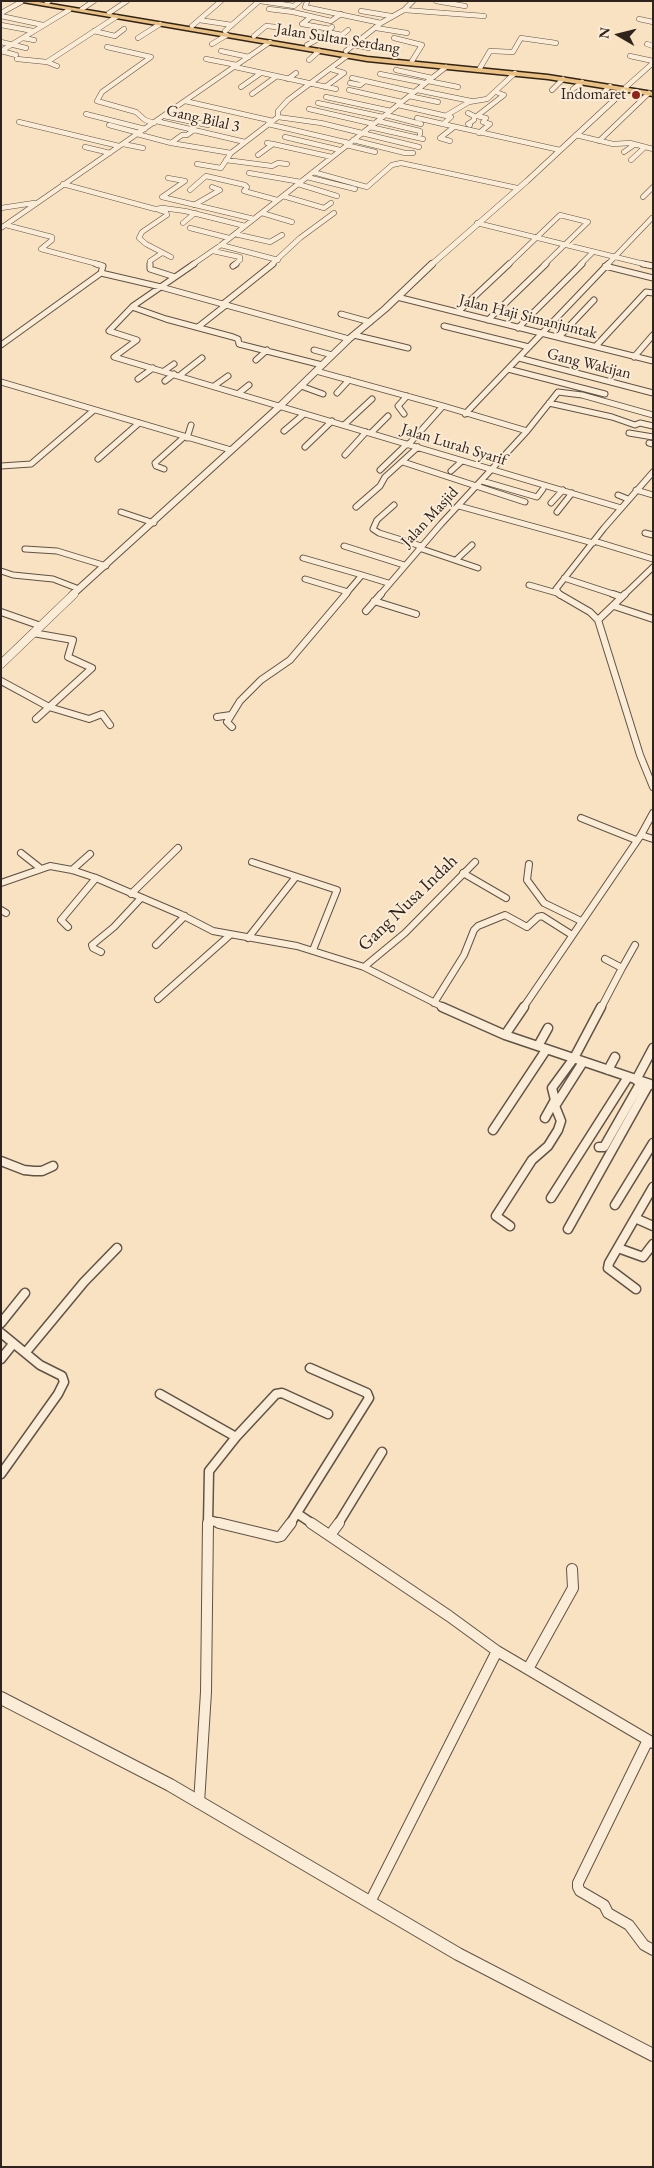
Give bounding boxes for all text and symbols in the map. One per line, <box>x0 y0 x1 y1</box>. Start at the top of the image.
north arrow <box>594 10 644 60</box>
street label: Jalan Sultan Serdang <box>275 20 401 58</box>
text: N <box>594 26 614 40</box>
place label: Indomaret <box>561 85 626 105</box>
marker: Indomaret <box>630 89 642 101</box>
street label: Gang Bilal 3 <box>164 101 242 137</box>
street label: Jalan Haji Simanjuntak <box>457 291 599 343</box>
street label: Gang Wakijan <box>545 344 633 384</box>
street label: Jalan Lurah Syarif <box>399 420 509 470</box>
street label: Jalan Masjid <box>397 483 463 551</box>
street label: Gang Nusa Indah <box>353 850 463 956</box>

